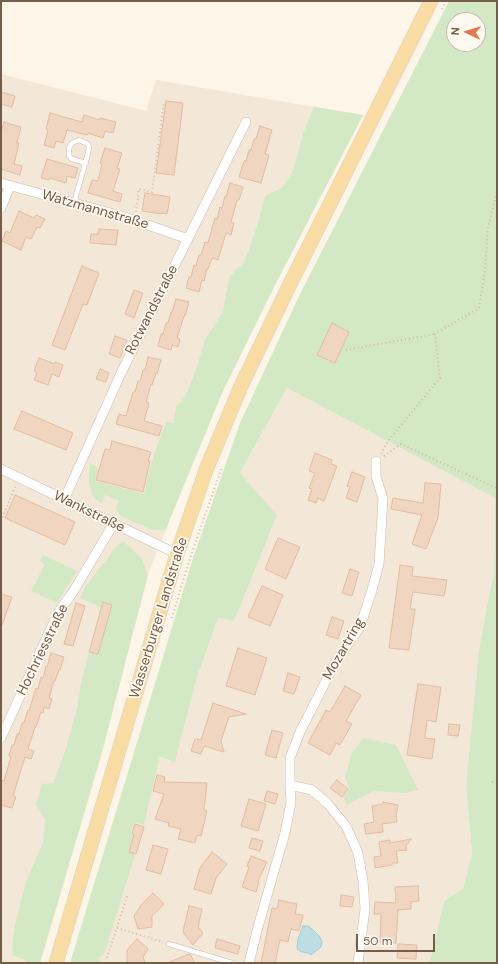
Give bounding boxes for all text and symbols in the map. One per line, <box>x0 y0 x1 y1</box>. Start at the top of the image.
north arrow <box>446 12 486 52</box>
text: N <box>448 27 462 36</box>
street label: Watzmannstraße <box>40 187 150 233</box>
street label: Rotwandstraße <box>122 262 182 358</box>
street label: Wankstraße <box>51 488 127 536</box>
street label: Wasserburger Landstraße <box>126 535 192 701</box>
street label: Hochriesstraße <box>14 602 72 698</box>
street label: Mozartring <box>319 615 369 683</box>
scale bar <box>358 926 437 952</box>
text: 50 m <box>363 933 392 949</box>

